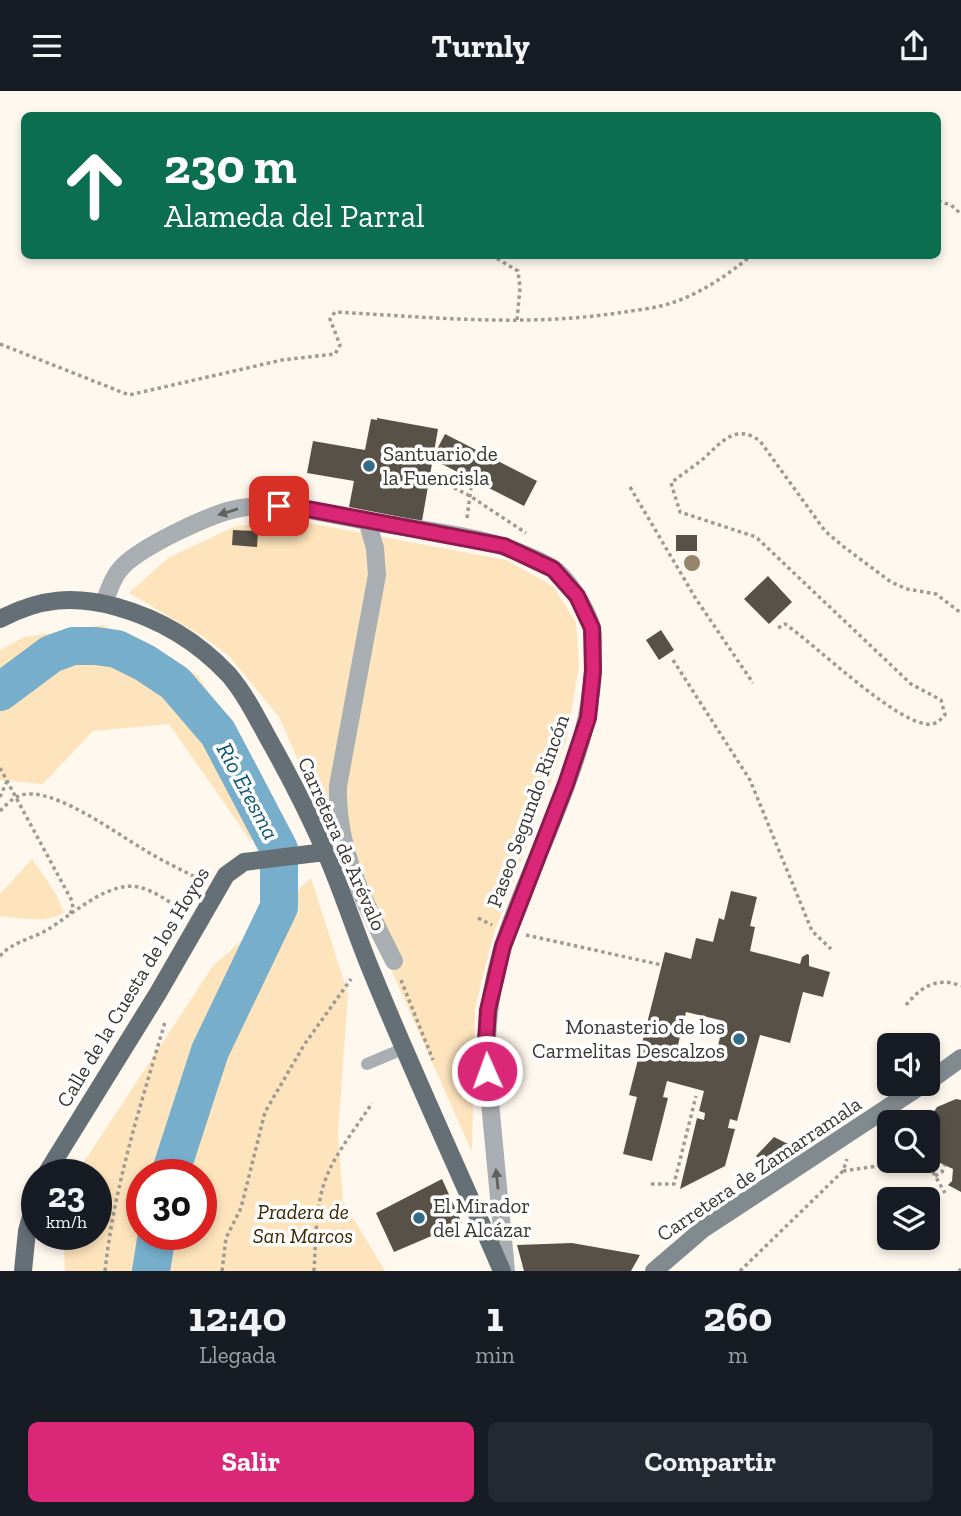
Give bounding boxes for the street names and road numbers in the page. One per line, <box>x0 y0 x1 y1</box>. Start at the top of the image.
street label: Paseo Segundo Rincón <box>481 711 574 911</box>
street label: Carretera de Arévalo <box>293 753 392 934</box>
street label: Calle de la Cuesta de los Hoyos <box>51 862 214 1111</box>
street label: Carretera de Zamarramala <box>652 1091 866 1246</box>

